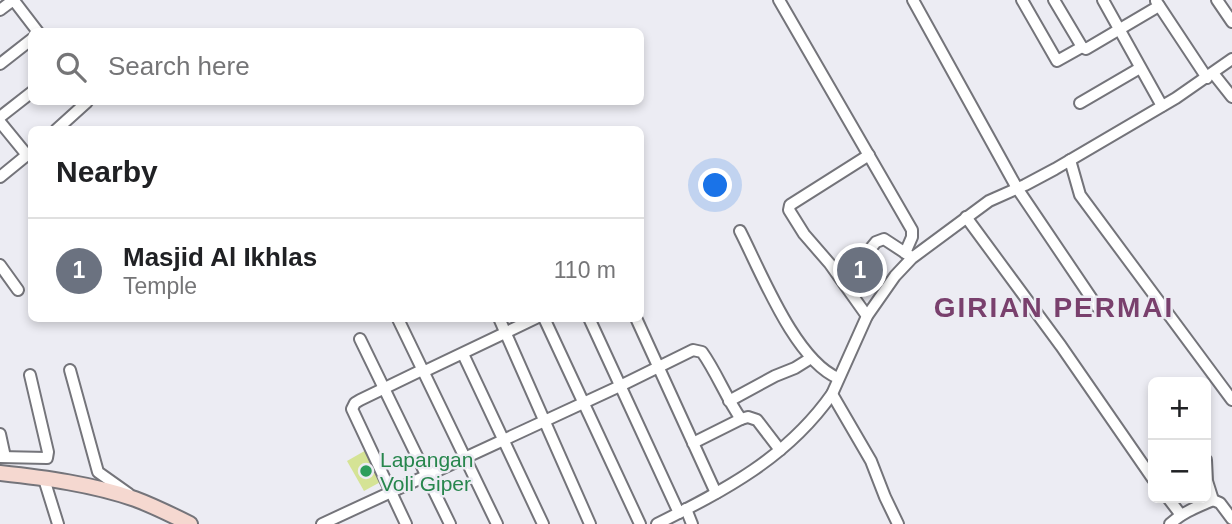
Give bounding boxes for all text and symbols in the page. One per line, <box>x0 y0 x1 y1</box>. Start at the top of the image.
search box <box>28 28 644 105</box>
icon: search <box>52 48 90 86</box>
text: Search here <box>108 51 250 81</box>
text: Nearby <box>56 155 158 188</box>
your location <box>698 168 732 202</box>
text: Masjid Al Ikhlas <box>123 242 317 272</box>
pin: 1 <box>837 244 883 296</box>
text: 1 <box>73 257 85 283</box>
text: 110 m <box>554 257 616 283</box>
text: Temple <box>123 273 197 299</box>
district label: GIRIAN PERMAI <box>934 292 1174 323</box>
map controls <box>1148 377 1211 503</box>
button: + <box>1148 377 1211 440</box>
button: − <box>1148 440 1211 503</box>
place label: Lapangan Voli Giper <box>380 448 473 495</box>
marker: Lapangan Voli Giper <box>358 463 374 479</box>

